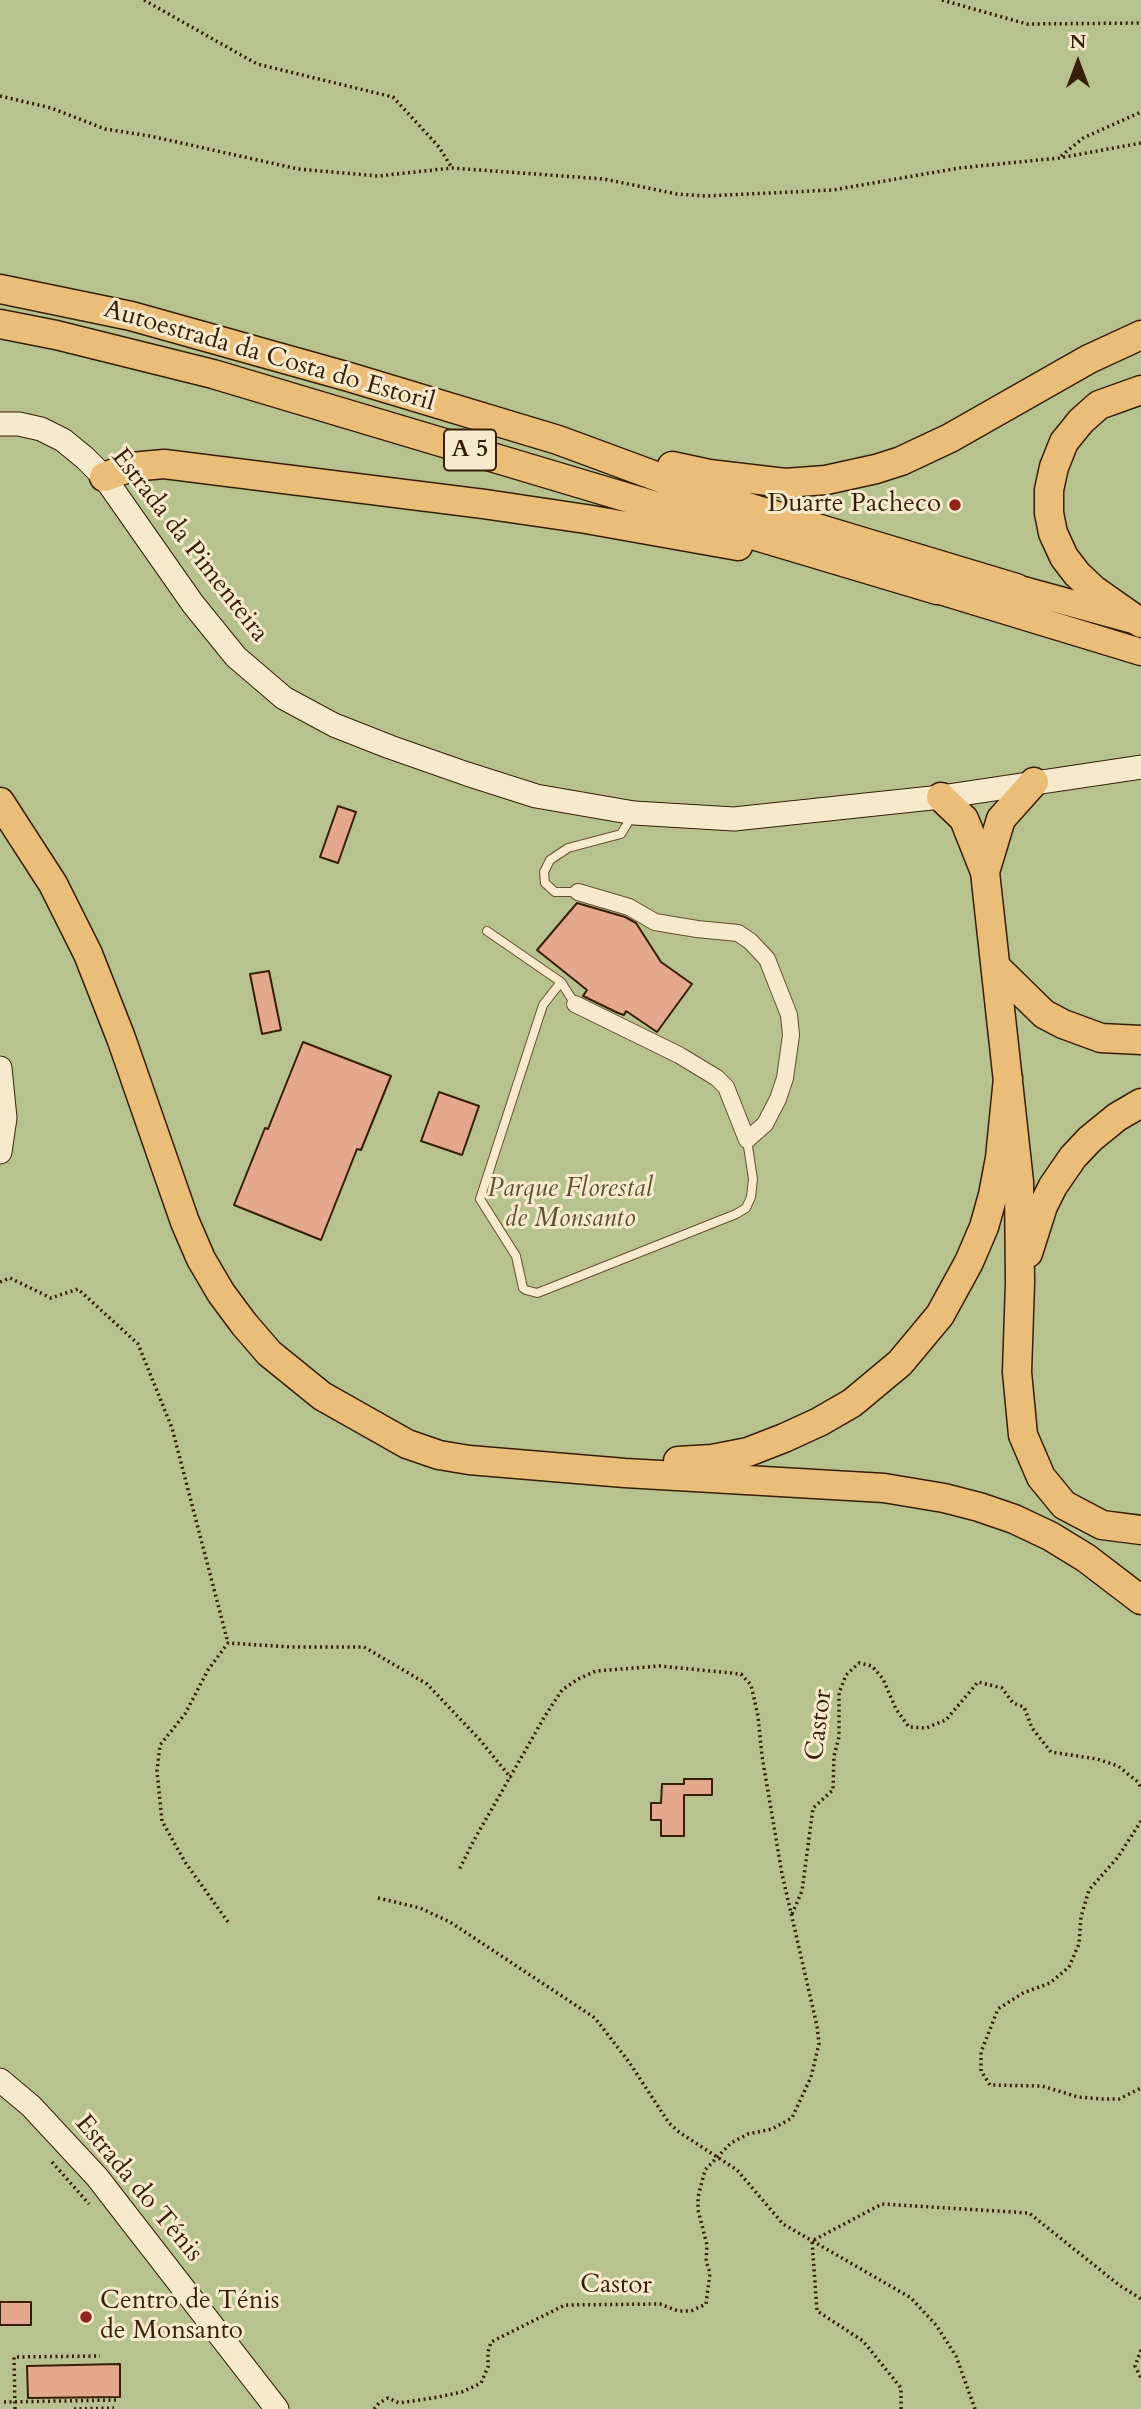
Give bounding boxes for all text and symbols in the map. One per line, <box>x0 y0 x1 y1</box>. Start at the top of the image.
north arrow <box>1043 28 1113 98</box>
text: N <box>1070 29 1086 55</box>
street label: Autoestrada da Costa do Estoril <box>100 295 438 419</box>
road number: A 5 <box>444 430 496 471</box>
street label: Estrada da Pimenteira <box>104 443 274 649</box>
place label: Duarte Pacheco <box>767 489 941 521</box>
marker: Duarte Pacheco <box>947 497 963 513</box>
park label: Parque Florestal de Monsanto <box>488 1174 652 1236</box>
street label: Castor <box>800 1688 840 1762</box>
street label: Estrada do Ténis <box>67 2109 209 2269</box>
street label: Castor <box>580 2270 652 2302</box>
place label: Centro de Ténis de Monsanto <box>100 2286 279 2348</box>
marker: Centro de Ténis de Monsanto <box>78 2309 94 2325</box>

